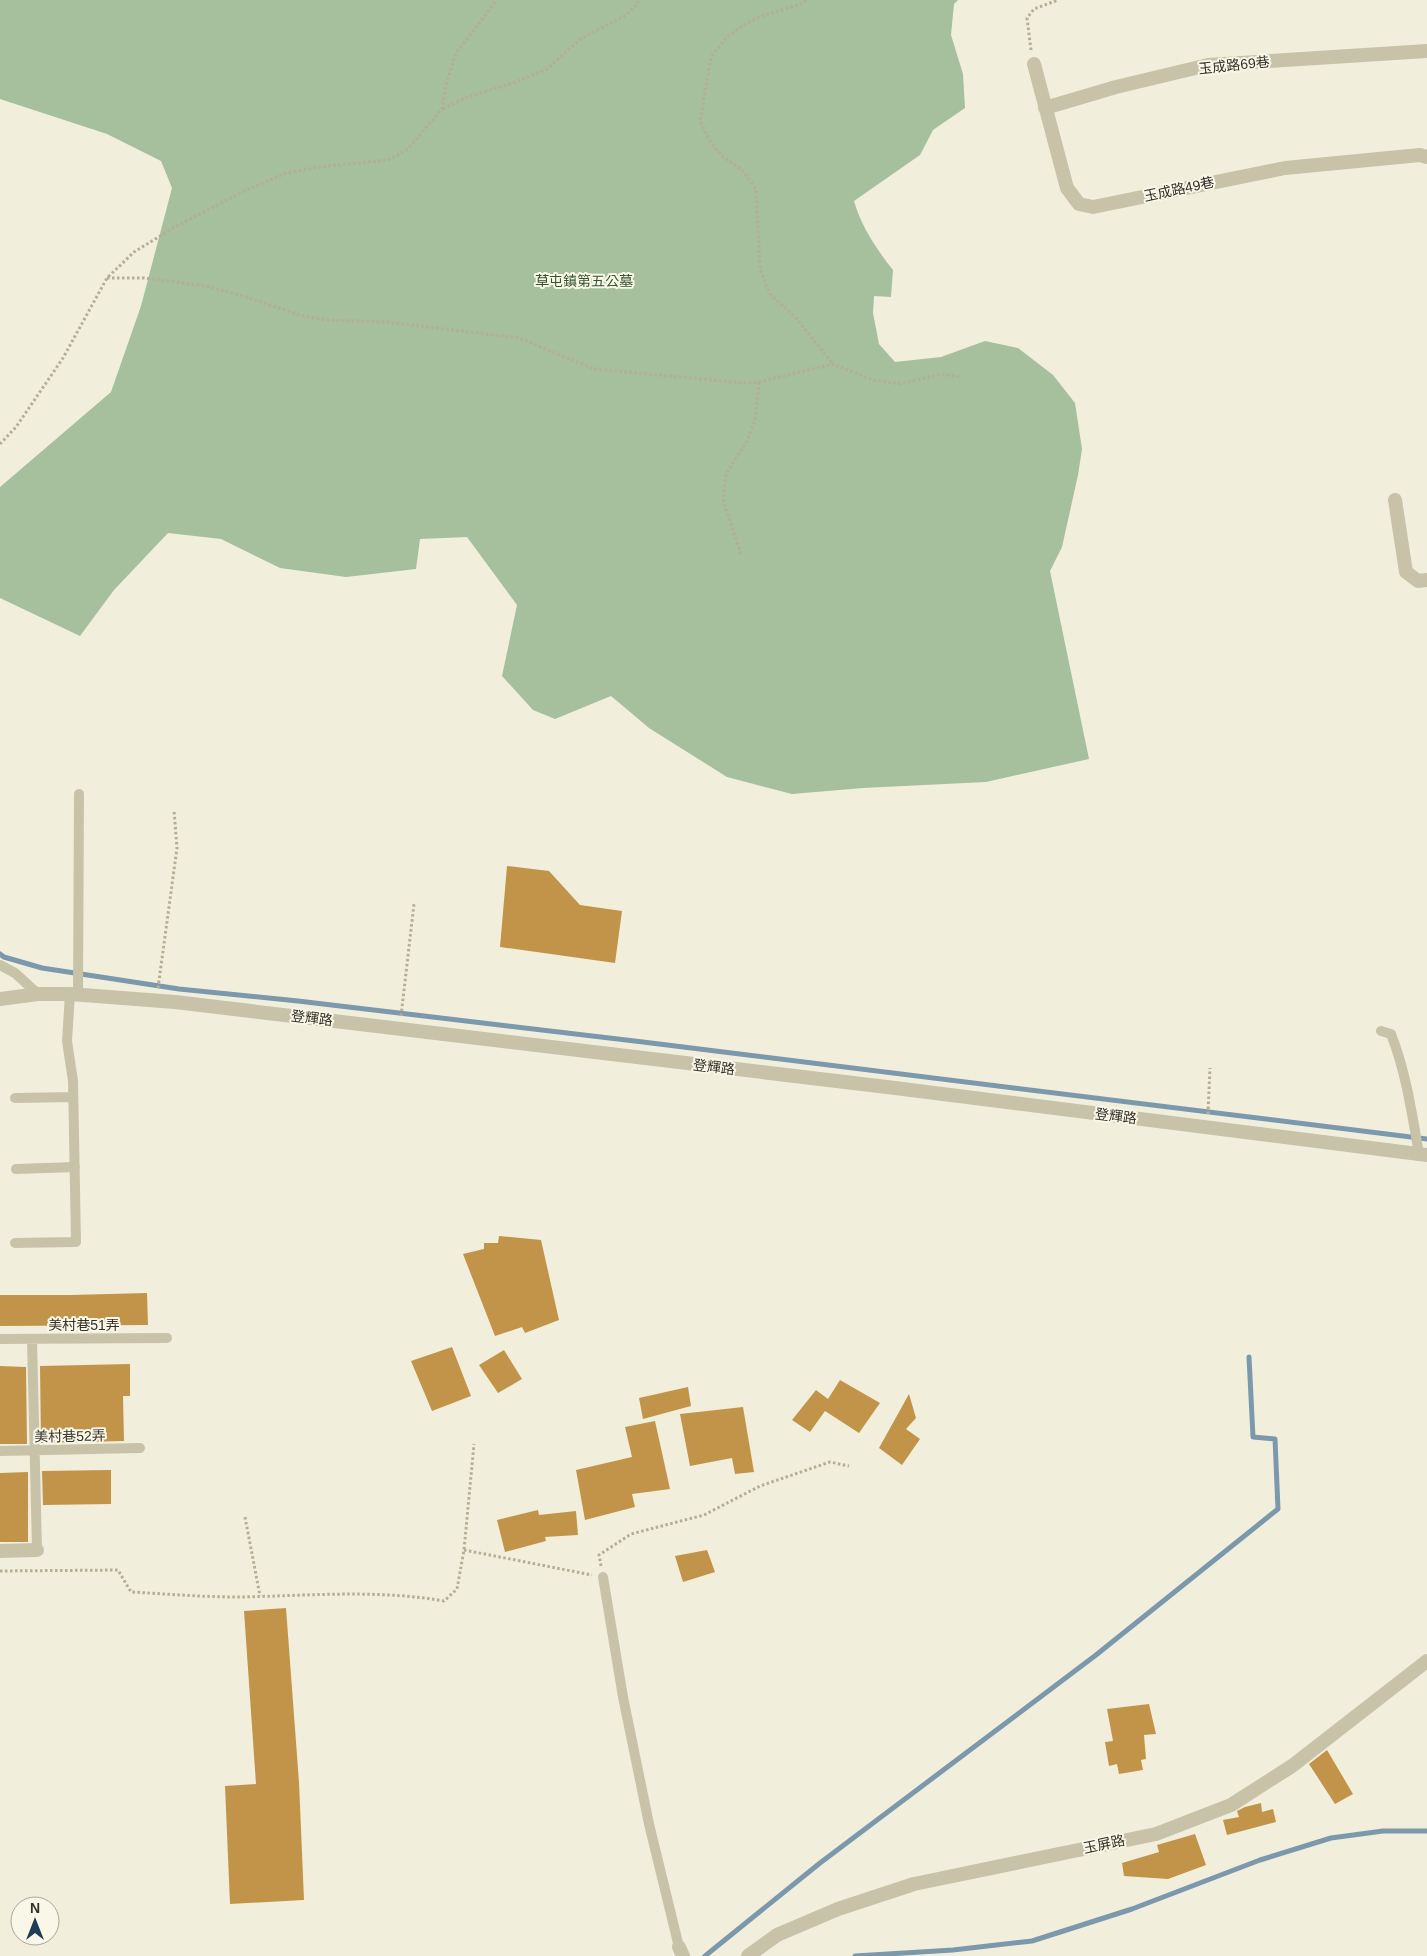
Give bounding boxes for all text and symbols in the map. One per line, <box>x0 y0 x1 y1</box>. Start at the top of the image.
street label: 玉成路69巷 <box>1198 53 1270 77</box>
street label: 玉成路49巷 <box>1142 174 1216 204</box>
park label: 草屯鎮第五公墓 <box>535 273 633 289</box>
street label: 登輝路 <box>290 1008 334 1028</box>
street label: 登輝路 <box>692 1057 736 1077</box>
street label: 登輝路 <box>1094 1106 1138 1126</box>
street label: 美村巷51弄 <box>48 1317 120 1333</box>
street label: 美村巷52弄 <box>34 1427 106 1445</box>
street label: 玉屏路 <box>1082 1832 1126 1856</box>
north arrow <box>10 1896 60 1946</box>
text: N <box>30 1900 40 1916</box>

